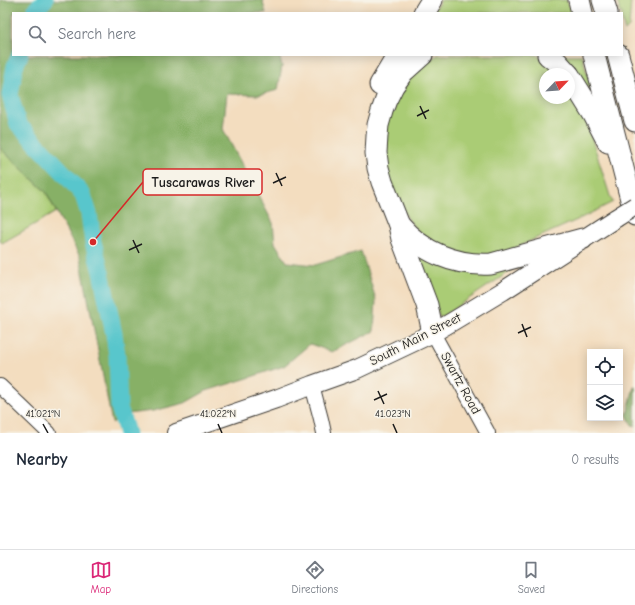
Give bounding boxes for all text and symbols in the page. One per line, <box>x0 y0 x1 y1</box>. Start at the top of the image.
search box <box>12 12 623 56</box>
icon: search <box>26 23 48 45</box>
text: Search here <box>58 25 136 43</box>
north arrow <box>539 68 575 104</box>
callout: Tuscarawas River <box>143 169 262 195</box>
text: Tuscarawas River <box>151 174 255 191</box>
street label: South Main Street <box>367 309 464 368</box>
street label: Swartz Road <box>438 349 484 417</box>
map controls <box>587 349 623 421</box>
button: locate <box>587 349 623 385</box>
button: layers <box>587 385 623 421</box>
text: 41.021°N <box>26 408 60 420</box>
text: 41.022°N <box>200 408 236 420</box>
text: 41.023°N <box>375 408 411 420</box>
text: Nearby <box>16 450 67 469</box>
text: 0 results <box>571 452 619 467</box>
tab: Map <box>90 559 112 596</box>
tab: Directions <box>292 559 338 596</box>
tab: Saved <box>518 559 545 596</box>

